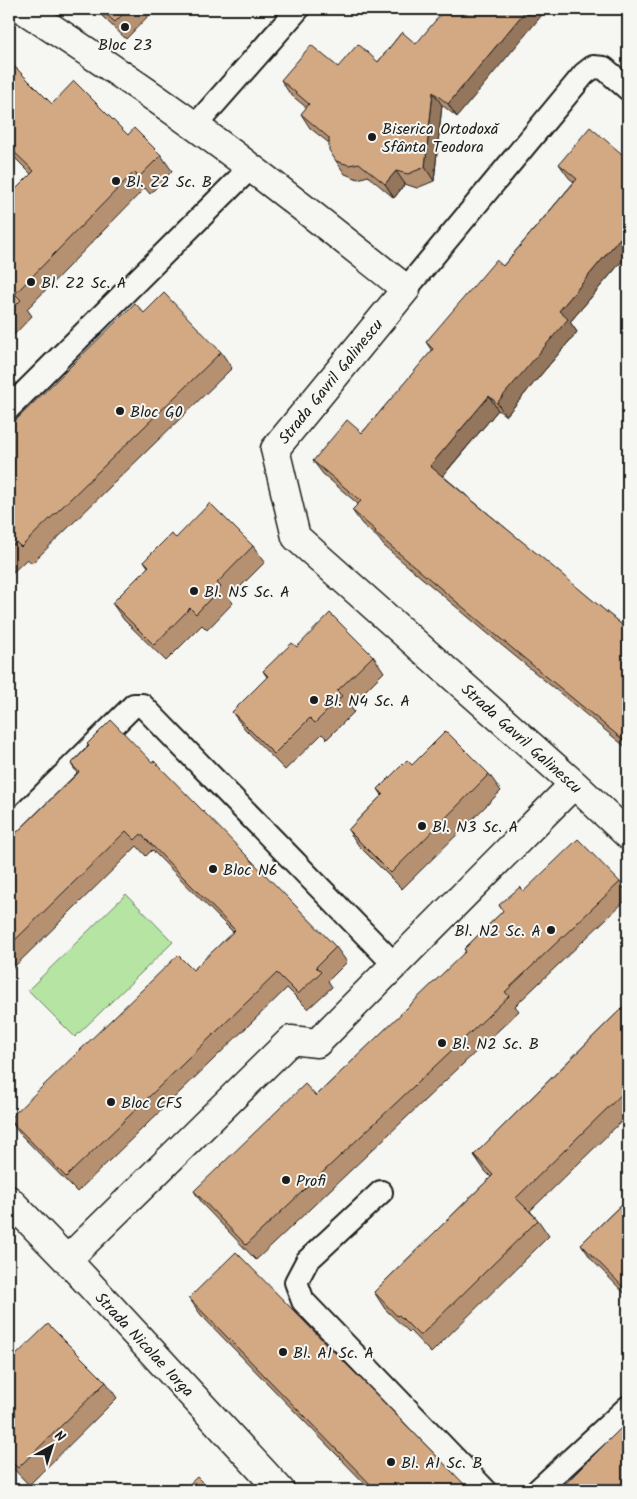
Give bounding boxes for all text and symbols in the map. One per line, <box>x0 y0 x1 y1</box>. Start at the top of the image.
marker: Bloc Z3 <box>119 21 131 33</box>
place label: Bloc Z3 <box>98 33 152 58</box>
place label: Biserica Ortodoxă Sfânta Teodora <box>382 117 500 160</box>
marker: Biserica Ortodoxă Sfânta Teodora <box>366 131 378 143</box>
place label: Bl. Z2 Sc. B <box>126 170 212 195</box>
marker: Bl. Z2 Sc. B <box>110 175 122 187</box>
place label: Bl. Z2 Sc. A <box>41 271 127 296</box>
marker: Bl. Z2 Sc. A <box>25 276 37 288</box>
street label: Strada Gavril Galinescu <box>273 314 390 450</box>
place label: Bloc G0 <box>130 400 183 425</box>
marker: Bloc G0 <box>114 405 126 417</box>
place label: Bl. N5 Sc. A <box>204 580 290 605</box>
marker: Bl. N5 Sc. A <box>188 585 200 597</box>
street label: Strada Gavril Galinescu <box>455 678 587 801</box>
place label: Bl. N4 Sc. A <box>324 689 410 714</box>
marker: Bl. N4 Sc. A <box>308 694 320 706</box>
place label: Bl. N3 Sc. A <box>432 815 519 840</box>
marker: Bl. N3 Sc. A <box>416 820 428 832</box>
place label: Bloc N6 <box>223 858 278 883</box>
marker: Bloc N6 <box>207 863 219 875</box>
place label: Bl. N2 Sc. A <box>455 919 541 944</box>
marker: Bl. N2 Sc. A <box>545 924 557 936</box>
place label: Bl. N2 Sc. B <box>452 1032 539 1057</box>
marker: Bl. N2 Sc. B <box>436 1037 448 1049</box>
place label: Bloc CFS <box>121 1091 183 1116</box>
marker: Bloc CFS <box>105 1096 117 1108</box>
place label: Profi <box>296 1169 326 1194</box>
marker: Profi <box>280 1174 292 1186</box>
street label: Strada Nicolae Iorga <box>88 1287 199 1403</box>
place label: Bl. A1 Sc. A <box>293 1341 374 1366</box>
marker: Bl. A1 Sc. A <box>277 1346 289 1358</box>
north arrow <box>28 1422 78 1472</box>
text: N <box>49 1425 70 1448</box>
place label: Bl. A1 Sc. B <box>401 1451 483 1476</box>
marker: Bl. A1 Sc. B <box>385 1456 397 1468</box>

